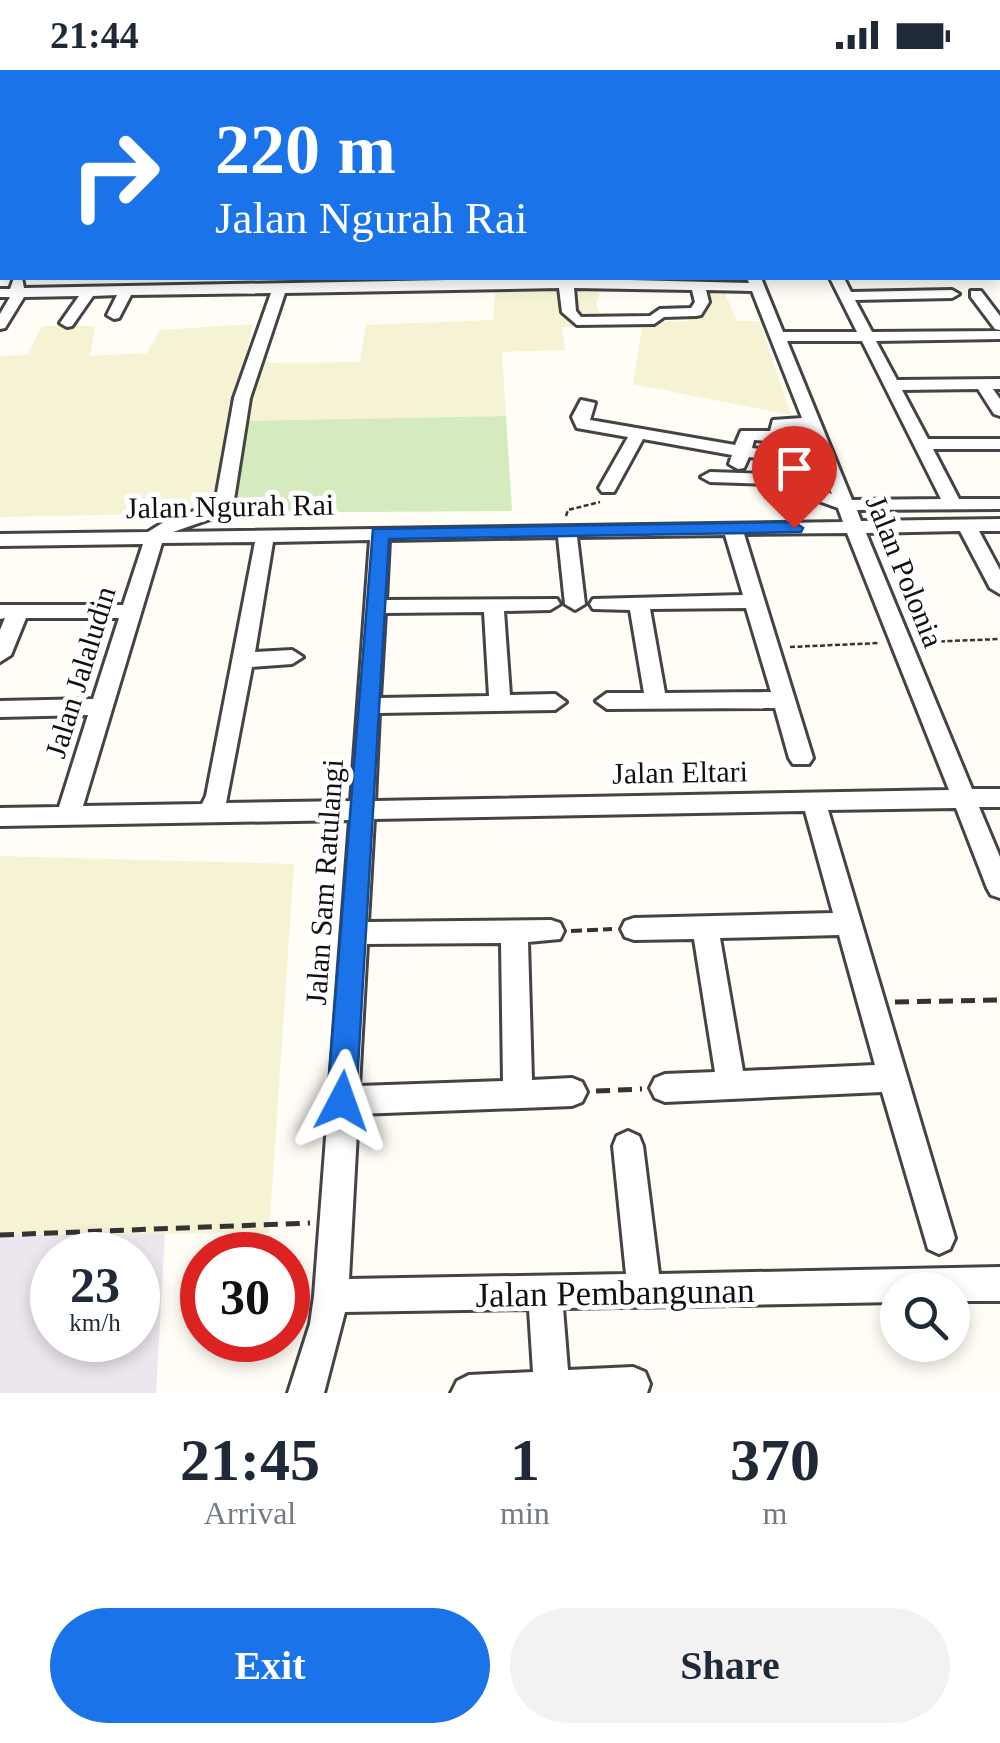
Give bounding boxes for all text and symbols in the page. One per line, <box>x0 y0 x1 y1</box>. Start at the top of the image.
text: 21:44 <box>50 14 139 56</box>
icon: right <box>50 110 180 240</box>
text: 220 m <box>215 111 396 188</box>
text: Jalan Ngurah Rai <box>215 193 527 243</box>
pin <box>752 426 837 529</box>
icon: arrive <box>767 441 822 496</box>
street label: Jalan Ngurah Rai <box>126 488 334 524</box>
street label: Jalan Polonia <box>860 490 950 652</box>
street label: Jalan Jalaludin <box>38 582 122 762</box>
street label: Jalan Eltari <box>612 754 748 790</box>
street label: Jalan Sam Ratulangi <box>299 758 349 1006</box>
position arrow <box>290 1049 394 1153</box>
speed limit sign: 30 <box>180 1232 310 1362</box>
text: 23 <box>70 1257 120 1313</box>
street label: Jalan Pembangunan <box>475 1271 755 1315</box>
map controls <box>880 1272 970 1362</box>
button: search <box>880 1272 970 1362</box>
text: km/h <box>69 1309 121 1336</box>
text: 21:45 <box>180 1427 320 1493</box>
text: 1 <box>510 1427 540 1493</box>
text: 370 <box>730 1427 820 1493</box>
text: Arrival <box>204 1495 296 1531</box>
text: min <box>500 1495 550 1531</box>
text: m <box>762 1495 787 1531</box>
button: Exit <box>50 1608 490 1723</box>
button: Share <box>510 1608 950 1723</box>

